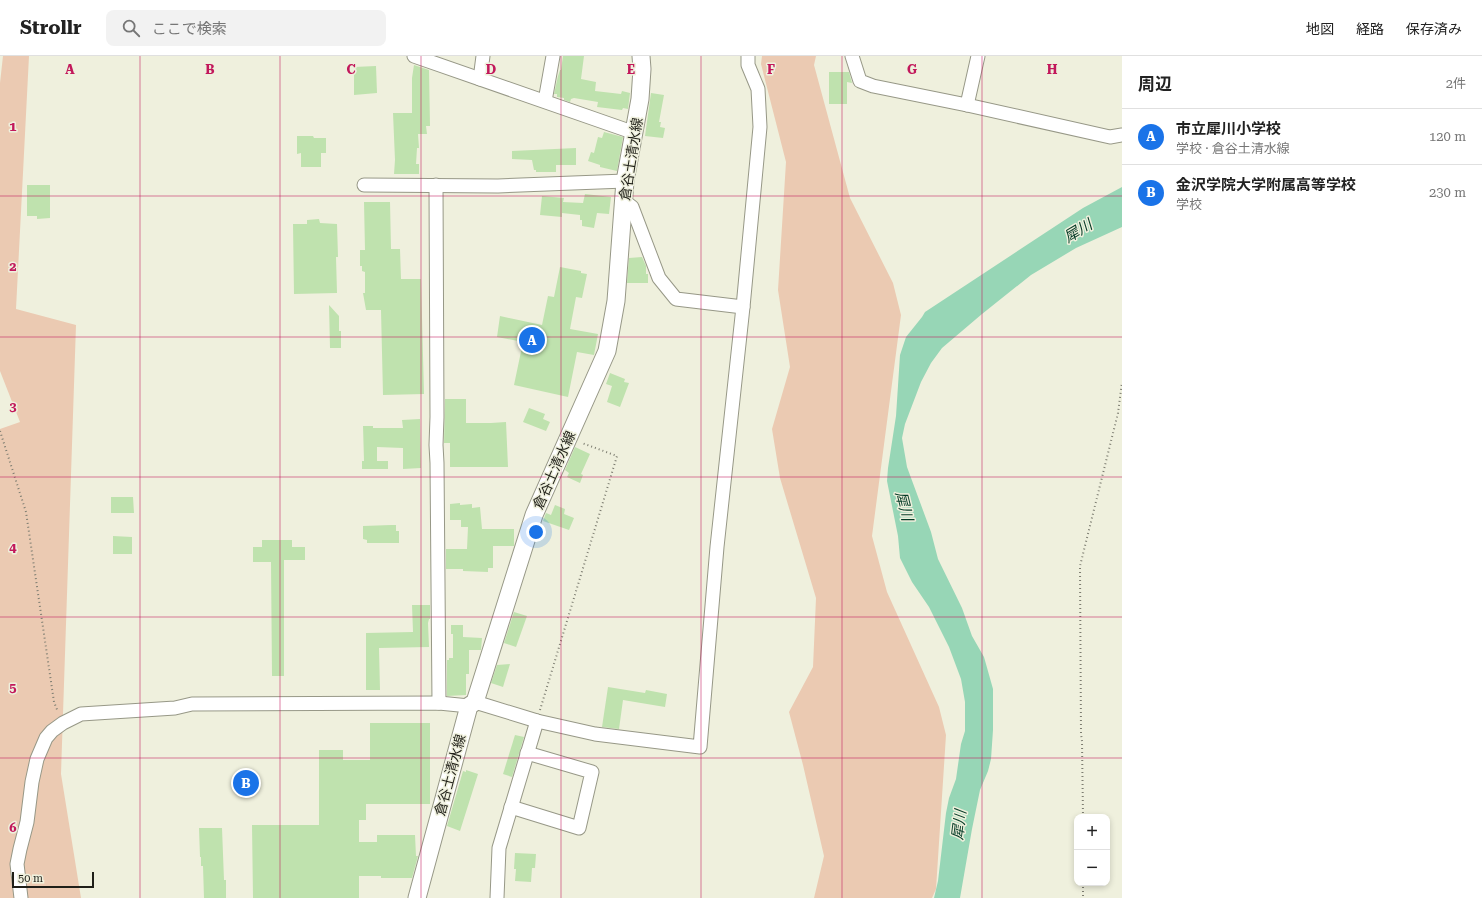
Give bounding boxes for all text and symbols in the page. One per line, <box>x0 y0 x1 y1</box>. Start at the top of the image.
search box <box>106 10 386 46</box>
text: Strollr <box>20 16 82 39</box>
icon: search <box>120 17 142 39</box>
text: ここで検索 <box>152 20 227 38</box>
text: 地図 <box>1306 21 1334 37</box>
text: 経路 <box>1356 21 1384 37</box>
text: 保存済み <box>1406 21 1462 37</box>
text: A <box>65 62 75 77</box>
text: B <box>205 62 215 77</box>
text: C <box>346 62 356 77</box>
text: D <box>486 62 496 77</box>
text: E <box>627 62 635 77</box>
text: F <box>767 62 775 77</box>
text: G <box>907 62 917 77</box>
text: H <box>1047 62 1058 77</box>
text: 周辺 <box>1138 74 1172 94</box>
text: 2件 <box>1446 76 1466 91</box>
street label: 倉谷土清水線 <box>617 116 645 202</box>
text: 1 <box>9 119 17 134</box>
text: 市立犀川小学校 <box>1176 120 1281 138</box>
text: A <box>1146 129 1156 144</box>
text: 120 m <box>1429 129 1466 144</box>
text: 学校 · 倉谷土清水線 <box>1176 141 1290 156</box>
text: 金沢学院大学附属高等学校 <box>1176 176 1356 194</box>
text: B <box>1146 185 1156 200</box>
text: 230 m <box>1429 185 1466 200</box>
text: 学校 <box>1176 197 1202 212</box>
water label: 犀川 <box>1061 215 1097 246</box>
text: 2 <box>9 259 17 274</box>
pin: A <box>519 325 545 355</box>
text: 3 <box>9 399 17 414</box>
street label: 倉谷土清水線 <box>530 428 578 512</box>
water label: 犀川 <box>892 489 917 525</box>
your location <box>526 522 546 542</box>
text: 4 <box>9 540 17 555</box>
text: 5 <box>9 680 17 695</box>
street label: 倉谷土清水線 <box>431 732 469 818</box>
pin: B <box>233 768 259 798</box>
water label: 犀川 <box>948 807 970 841</box>
map controls <box>1074 814 1110 886</box>
button: + <box>1074 814 1110 850</box>
text: 6 <box>9 820 17 835</box>
button: − <box>1074 850 1110 886</box>
scale bar <box>12 870 94 889</box>
text: 50 m <box>18 872 43 885</box>

